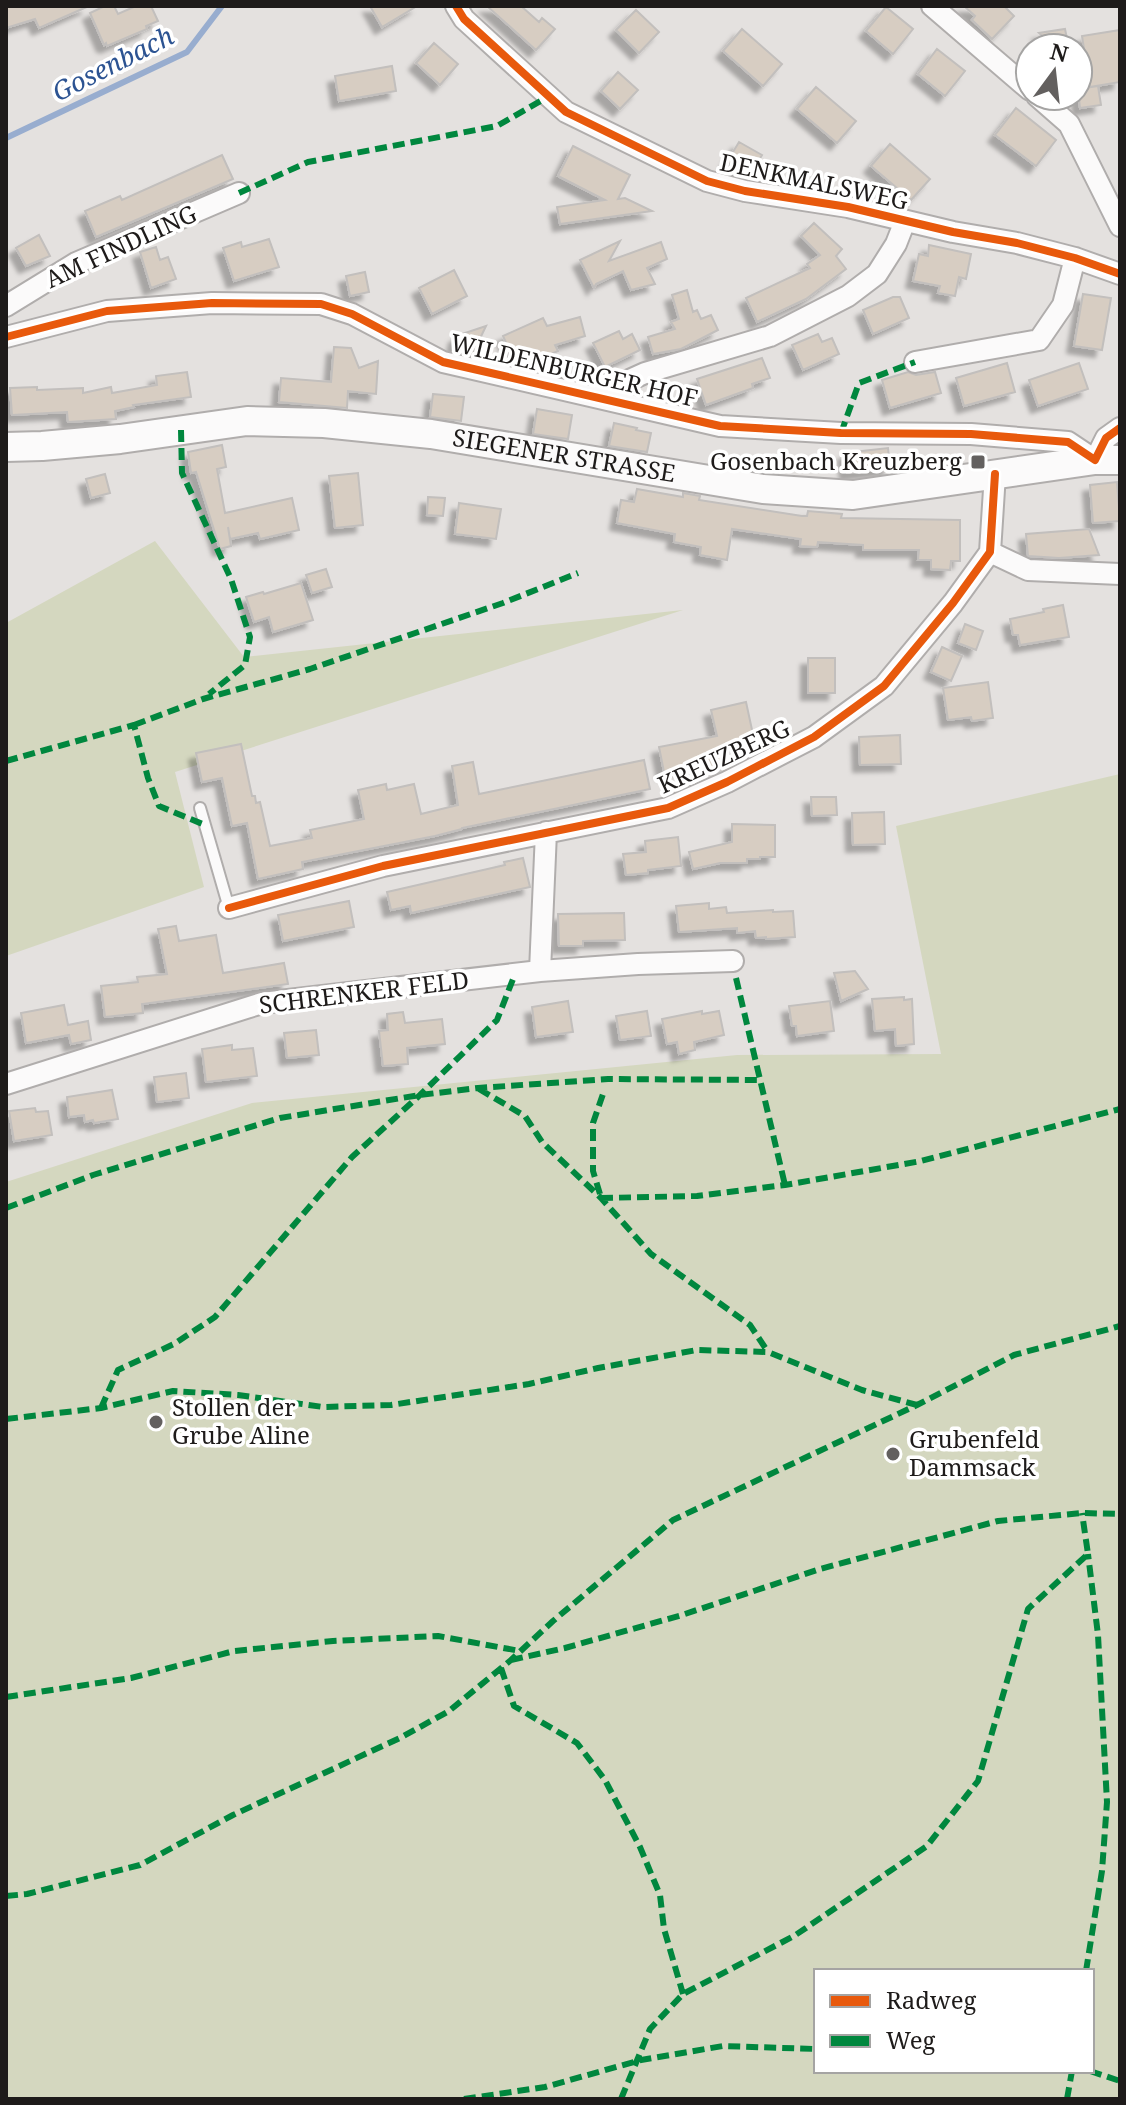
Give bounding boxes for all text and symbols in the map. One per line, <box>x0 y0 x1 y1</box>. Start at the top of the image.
water label: Gosenbach <box>46 17 180 109</box>
north arrow <box>1014 32 1094 112</box>
text: N <box>1047 35 1072 68</box>
street label: DENKMALSWEG <box>717 144 911 217</box>
street label: AM FINDLING <box>39 196 201 295</box>
street label: WILDENBURGER HOF <box>447 325 701 414</box>
street label: SIEGENER STRASSE <box>450 420 678 489</box>
place label: Gosenbach Kreuzberg <box>710 444 962 477</box>
marker: Gosenbach Kreuzberg <box>969 453 987 471</box>
street label: KREUZBERG <box>652 711 795 801</box>
street label: SCHRENKER FELD <box>257 962 471 1021</box>
place label: Stollen der Grube Aline <box>172 1390 310 1451</box>
marker: Stollen der Grube Aline <box>147 1413 165 1431</box>
place label: Grubenfeld Dammsack <box>909 1422 1040 1483</box>
marker: Grubenfeld Dammsack <box>884 1445 902 1463</box>
legend <box>814 1969 1094 2073</box>
text: Radweg <box>886 1983 977 2016</box>
text: Weg <box>886 2023 936 2056</box>

